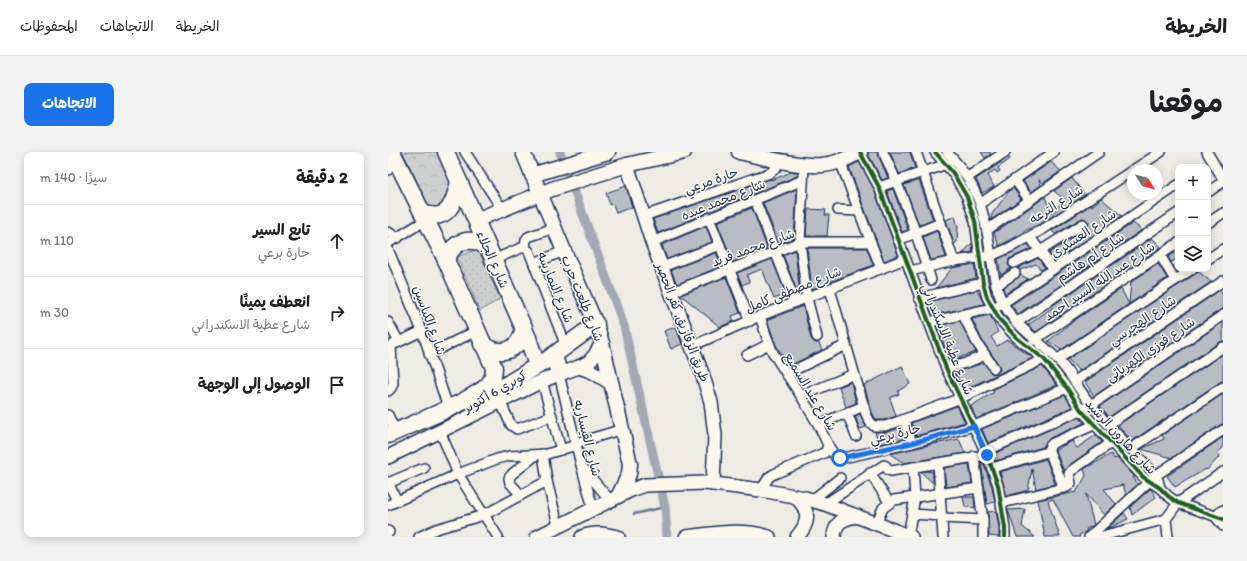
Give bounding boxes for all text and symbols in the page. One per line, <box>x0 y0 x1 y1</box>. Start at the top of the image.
text: الخريطة <box>1165 15 1227 38</box>
text: المحفوظات <box>20 18 78 35</box>
text: الاتجاهات <box>100 18 154 35</box>
text: الخريطة <box>176 18 219 35</box>
button: الاتجاهات <box>24 83 114 126</box>
text: موقعنا <box>1149 85 1223 119</box>
street label: حارة مرعي <box>682 164 741 200</box>
north arrow <box>1127 164 1163 200</box>
map controls <box>1175 164 1211 272</box>
button: + <box>1175 164 1211 200</box>
text: 2 دقيقة <box>296 167 348 187</box>
text: سيرًا · 140 m <box>40 170 107 185</box>
street label: شارع محمد عبده <box>679 176 768 225</box>
street label: شارع الترعه <box>1027 182 1087 229</box>
button: − <box>1175 200 1211 236</box>
street label: شارع العسكرى <box>1048 206 1120 262</box>
text: تابع السير <box>253 221 310 239</box>
street label: شارع محمد فريد <box>710 225 797 271</box>
street label: شارع الجلاء <box>471 228 512 291</box>
street label: شارع أم هاشم <box>1054 229 1129 288</box>
icon: ahead <box>326 230 348 252</box>
text: 110 m <box>40 233 74 248</box>
button: layers <box>1175 236 1211 272</box>
street label: شارع عبد الله السيد احمد <box>1041 239 1159 326</box>
text: حارة برعي <box>258 245 310 260</box>
street label: شارع النمارسه <box>533 249 577 326</box>
street label: شارع طلعت حرب <box>557 253 607 344</box>
street label: طريق الزقازيق, كفر الحصر <box>651 259 712 385</box>
street label: شارع مصطفى كامل <box>743 263 844 317</box>
street label: شارع عطية الاسكندراني <box>915 281 977 398</box>
street label: شارع الكباسين <box>408 283 449 358</box>
street label: شارع الهجرسي <box>1106 292 1181 352</box>
text: انعطف يمينًا <box>240 293 310 311</box>
icon: right <box>326 302 348 324</box>
text: 30 m <box>40 305 69 320</box>
street label: شارع فوزي الكهربائى <box>1103 314 1199 386</box>
text: شارع عطية الاسكندراني <box>192 317 310 332</box>
street label: شارع عبد السميع <box>779 349 840 435</box>
street label: كوبري 6 أكتوبر <box>460 367 531 418</box>
icon: arrive <box>326 374 348 396</box>
text: الوصول إلى الوجهة <box>198 375 310 393</box>
street label: شارع هارون الرشيد <box>1080 396 1159 478</box>
street label: شارع القيساريه <box>569 398 604 478</box>
street label: حارة برعي <box>868 420 923 451</box>
route end <box>978 446 996 464</box>
route start <box>831 449 849 467</box>

